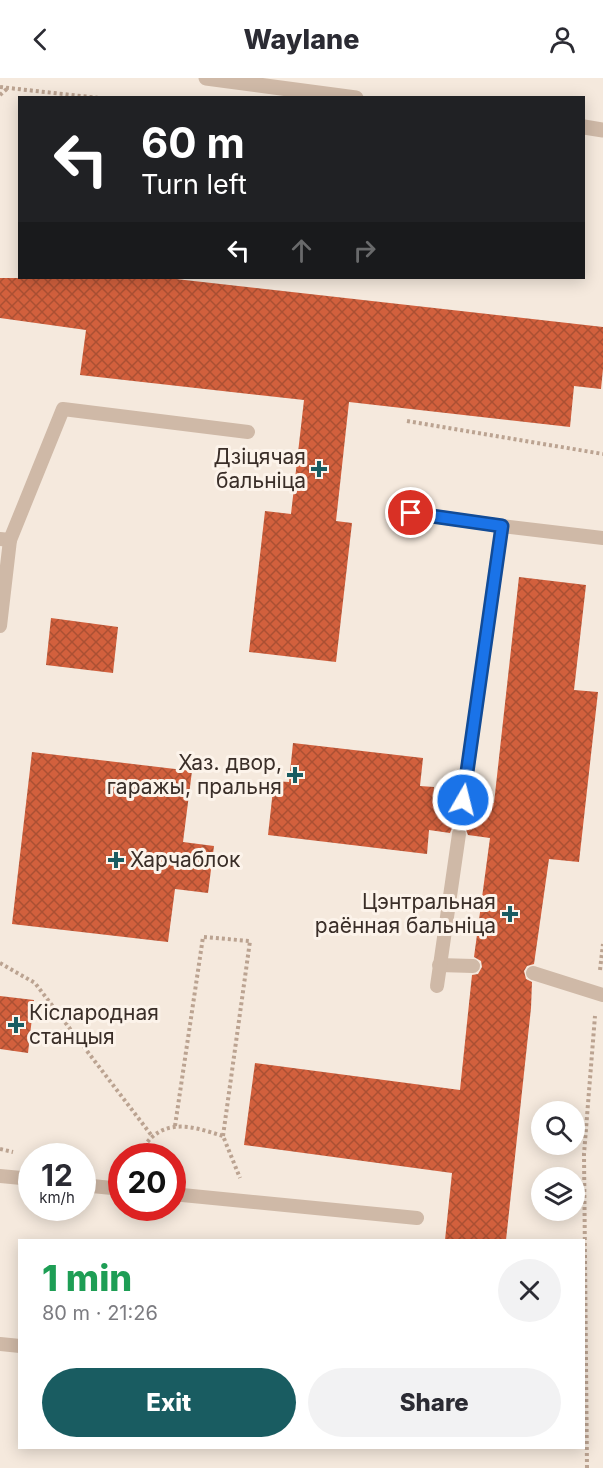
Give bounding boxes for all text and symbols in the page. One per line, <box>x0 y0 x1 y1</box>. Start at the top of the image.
icon: back <box>24 23 57 56</box>
text: Waylane <box>244 23 359 56</box>
icon: person <box>546 23 579 56</box>
text: 60 m <box>141 117 245 168</box>
icon: left <box>42 120 120 198</box>
text: Turn left <box>141 168 247 201</box>
icon: left <box>222 234 255 267</box>
icon: ahead <box>285 234 318 267</box>
icon: right <box>348 234 381 267</box>
place label: Дзіцячая бальніца <box>214 444 306 493</box>
marker: Дзіцячая бальніца <box>310 460 328 478</box>
pin <box>385 487 436 538</box>
icon: arrive <box>394 496 427 529</box>
place label: Хаз. двор, гаражы, пральня <box>107 750 282 799</box>
marker: Хаз. двор, гаражы, пральня <box>286 766 304 784</box>
position arrow <box>431 768 495 832</box>
place label: Харчаблок <box>130 847 241 872</box>
marker: Харчаблок <box>107 851 125 869</box>
place label: Цэнтральная раённая бальніца <box>315 889 496 938</box>
marker: Цэнтральная раённая бальніца <box>501 905 519 923</box>
place label: Кіслародная станцыя <box>29 1000 159 1049</box>
marker: Кіслародная станцыя <box>7 1016 25 1034</box>
map controls <box>531 1101 585 1221</box>
button: search <box>531 1101 585 1155</box>
speed limit sign: 20 <box>108 1143 186 1221</box>
text: 12 <box>41 1157 73 1193</box>
button: layers <box>531 1167 585 1221</box>
text: km/h <box>39 1188 75 1207</box>
text: 1 min <box>42 1256 132 1300</box>
button: close <box>498 1259 561 1322</box>
text: 80 m · 21:26 <box>42 1301 158 1325</box>
button: Exit <box>42 1368 296 1437</box>
button: Share <box>308 1368 561 1437</box>

